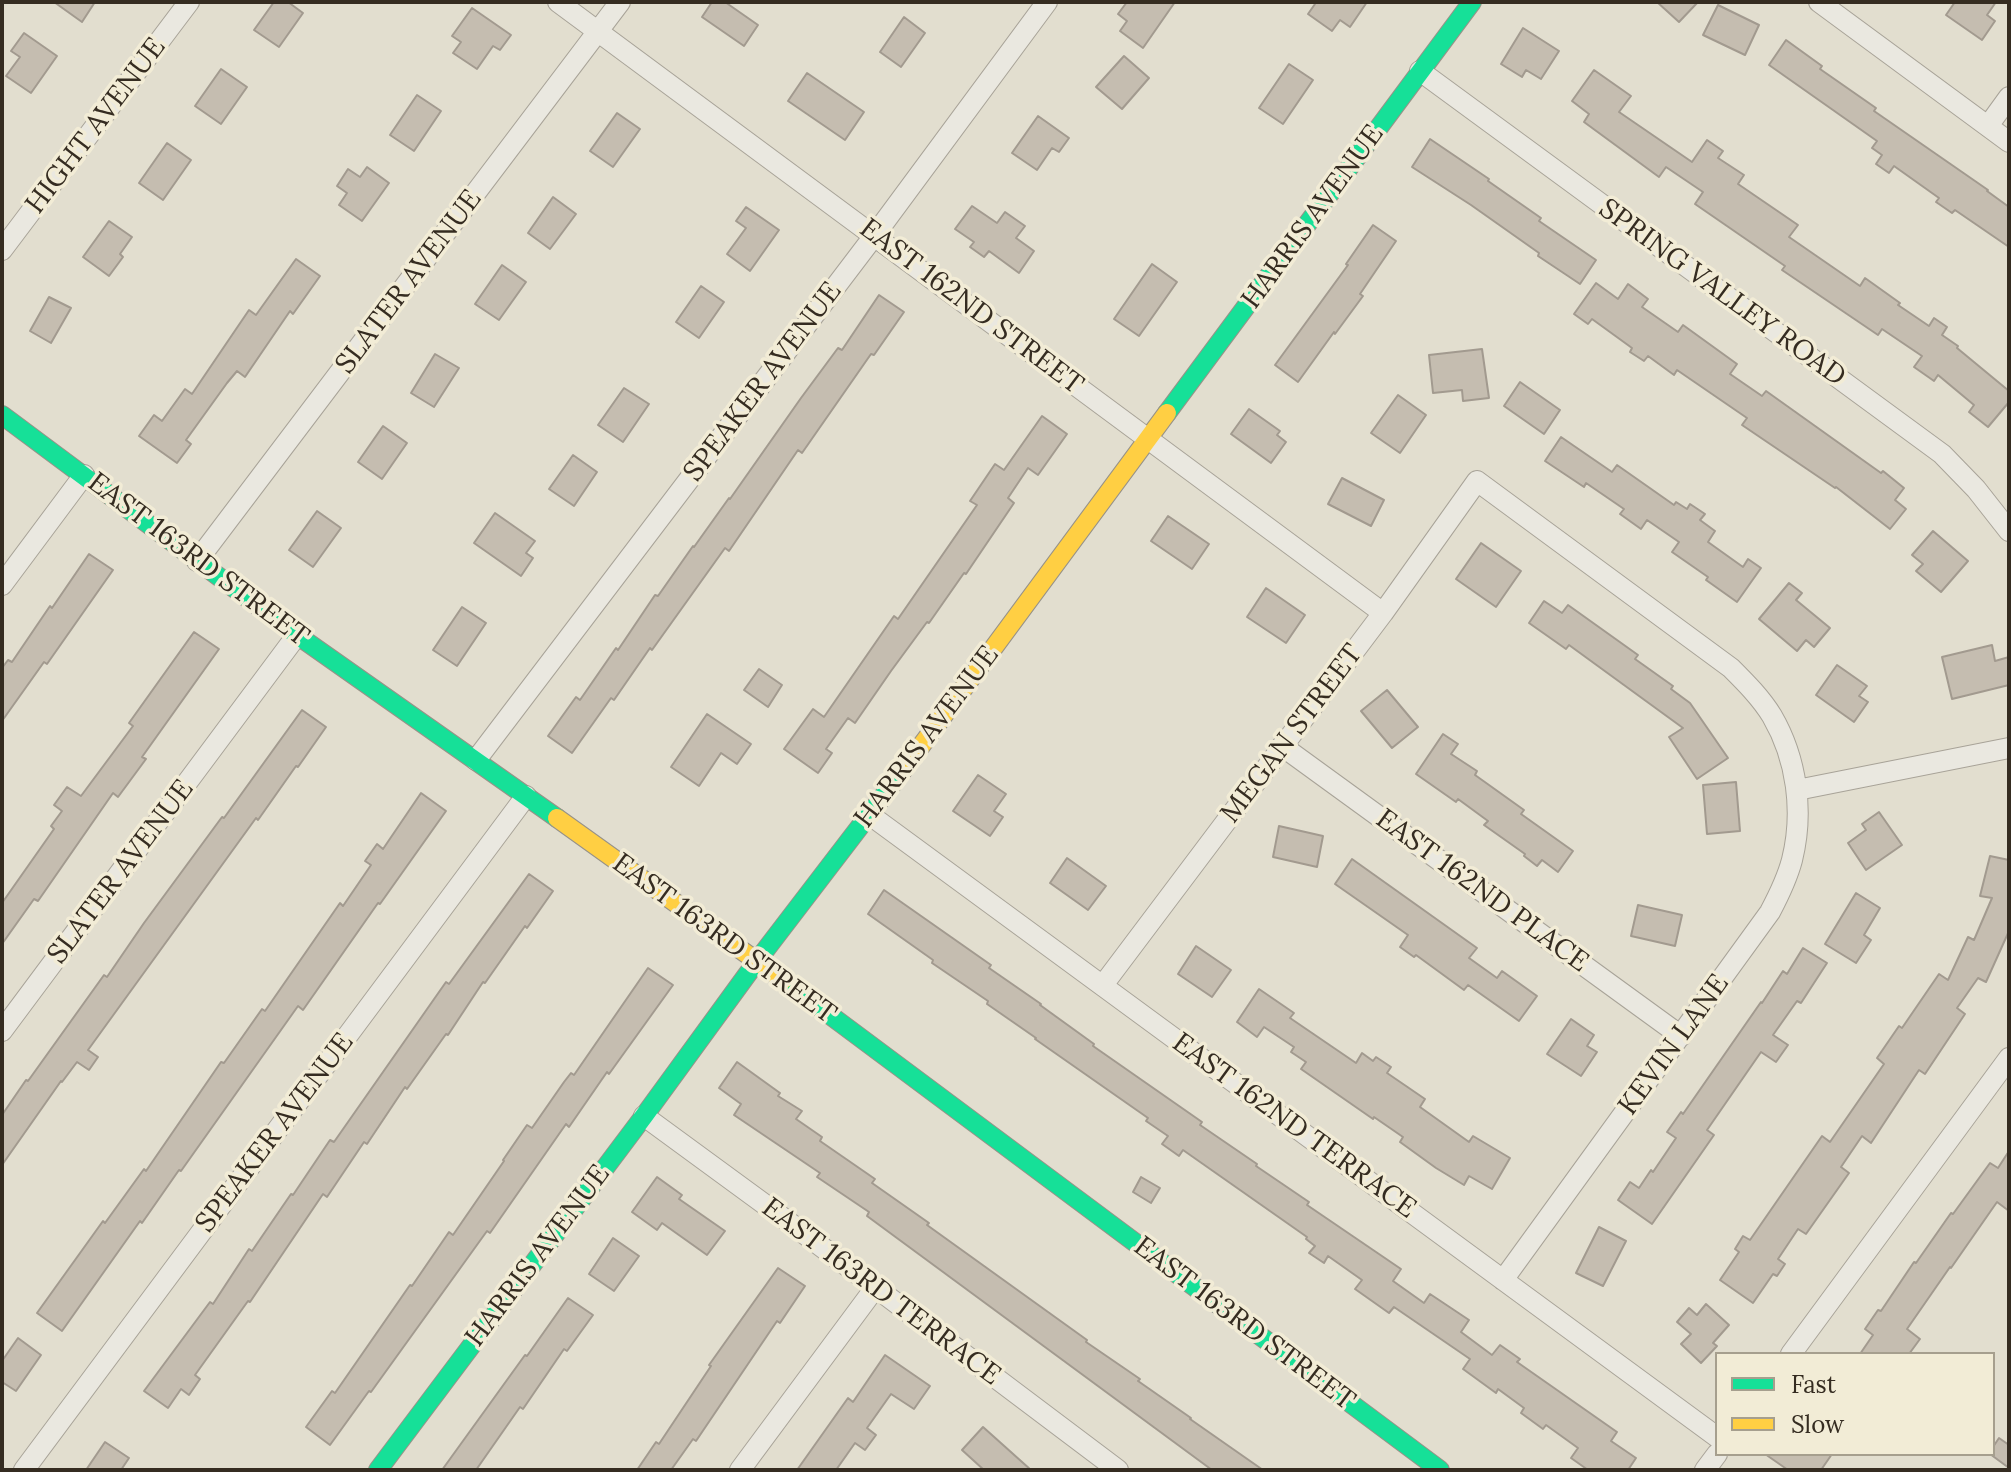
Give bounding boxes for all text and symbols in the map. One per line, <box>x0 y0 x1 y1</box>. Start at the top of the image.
street label: HIGHT AVENUE <box>19 31 173 221</box>
street label: HARRIS AVENUE <box>1235 118 1391 316</box>
street label: SLATER AVENUE <box>329 183 489 381</box>
street label: SPRING VALLEY ROAD <box>1592 192 1852 394</box>
street label: EAST 162ND STREET <box>853 212 1089 402</box>
street label: SPEAKER AVENUE <box>677 276 849 488</box>
street label: EAST 163RD STREET <box>81 466 315 654</box>
street label: MEGAN STREET <box>1214 638 1370 830</box>
street label: HARRIS AVENUE <box>848 639 1006 835</box>
street label: SLATER AVENUE <box>41 773 201 971</box>
street label: EAST 162ND PLACE <box>1369 802 1595 980</box>
street label: EAST 163RD STREET <box>606 847 842 1031</box>
street label: KEVIN LANE <box>1612 968 1736 1122</box>
street label: EAST 162ND TERRACE <box>1165 1026 1423 1226</box>
street label: SPEAKER AVENUE <box>189 1027 361 1239</box>
street label: HARRIS AVENUE <box>459 1158 617 1354</box>
street label: EAST 163RD TERRACE <box>755 1191 1007 1393</box>
street label: EAST 163RD STREET <box>1127 1230 1361 1418</box>
legend <box>1715 1352 1995 1456</box>
text: Fast <box>1791 1369 1836 1400</box>
text: Slow <box>1791 1409 1844 1440</box>

